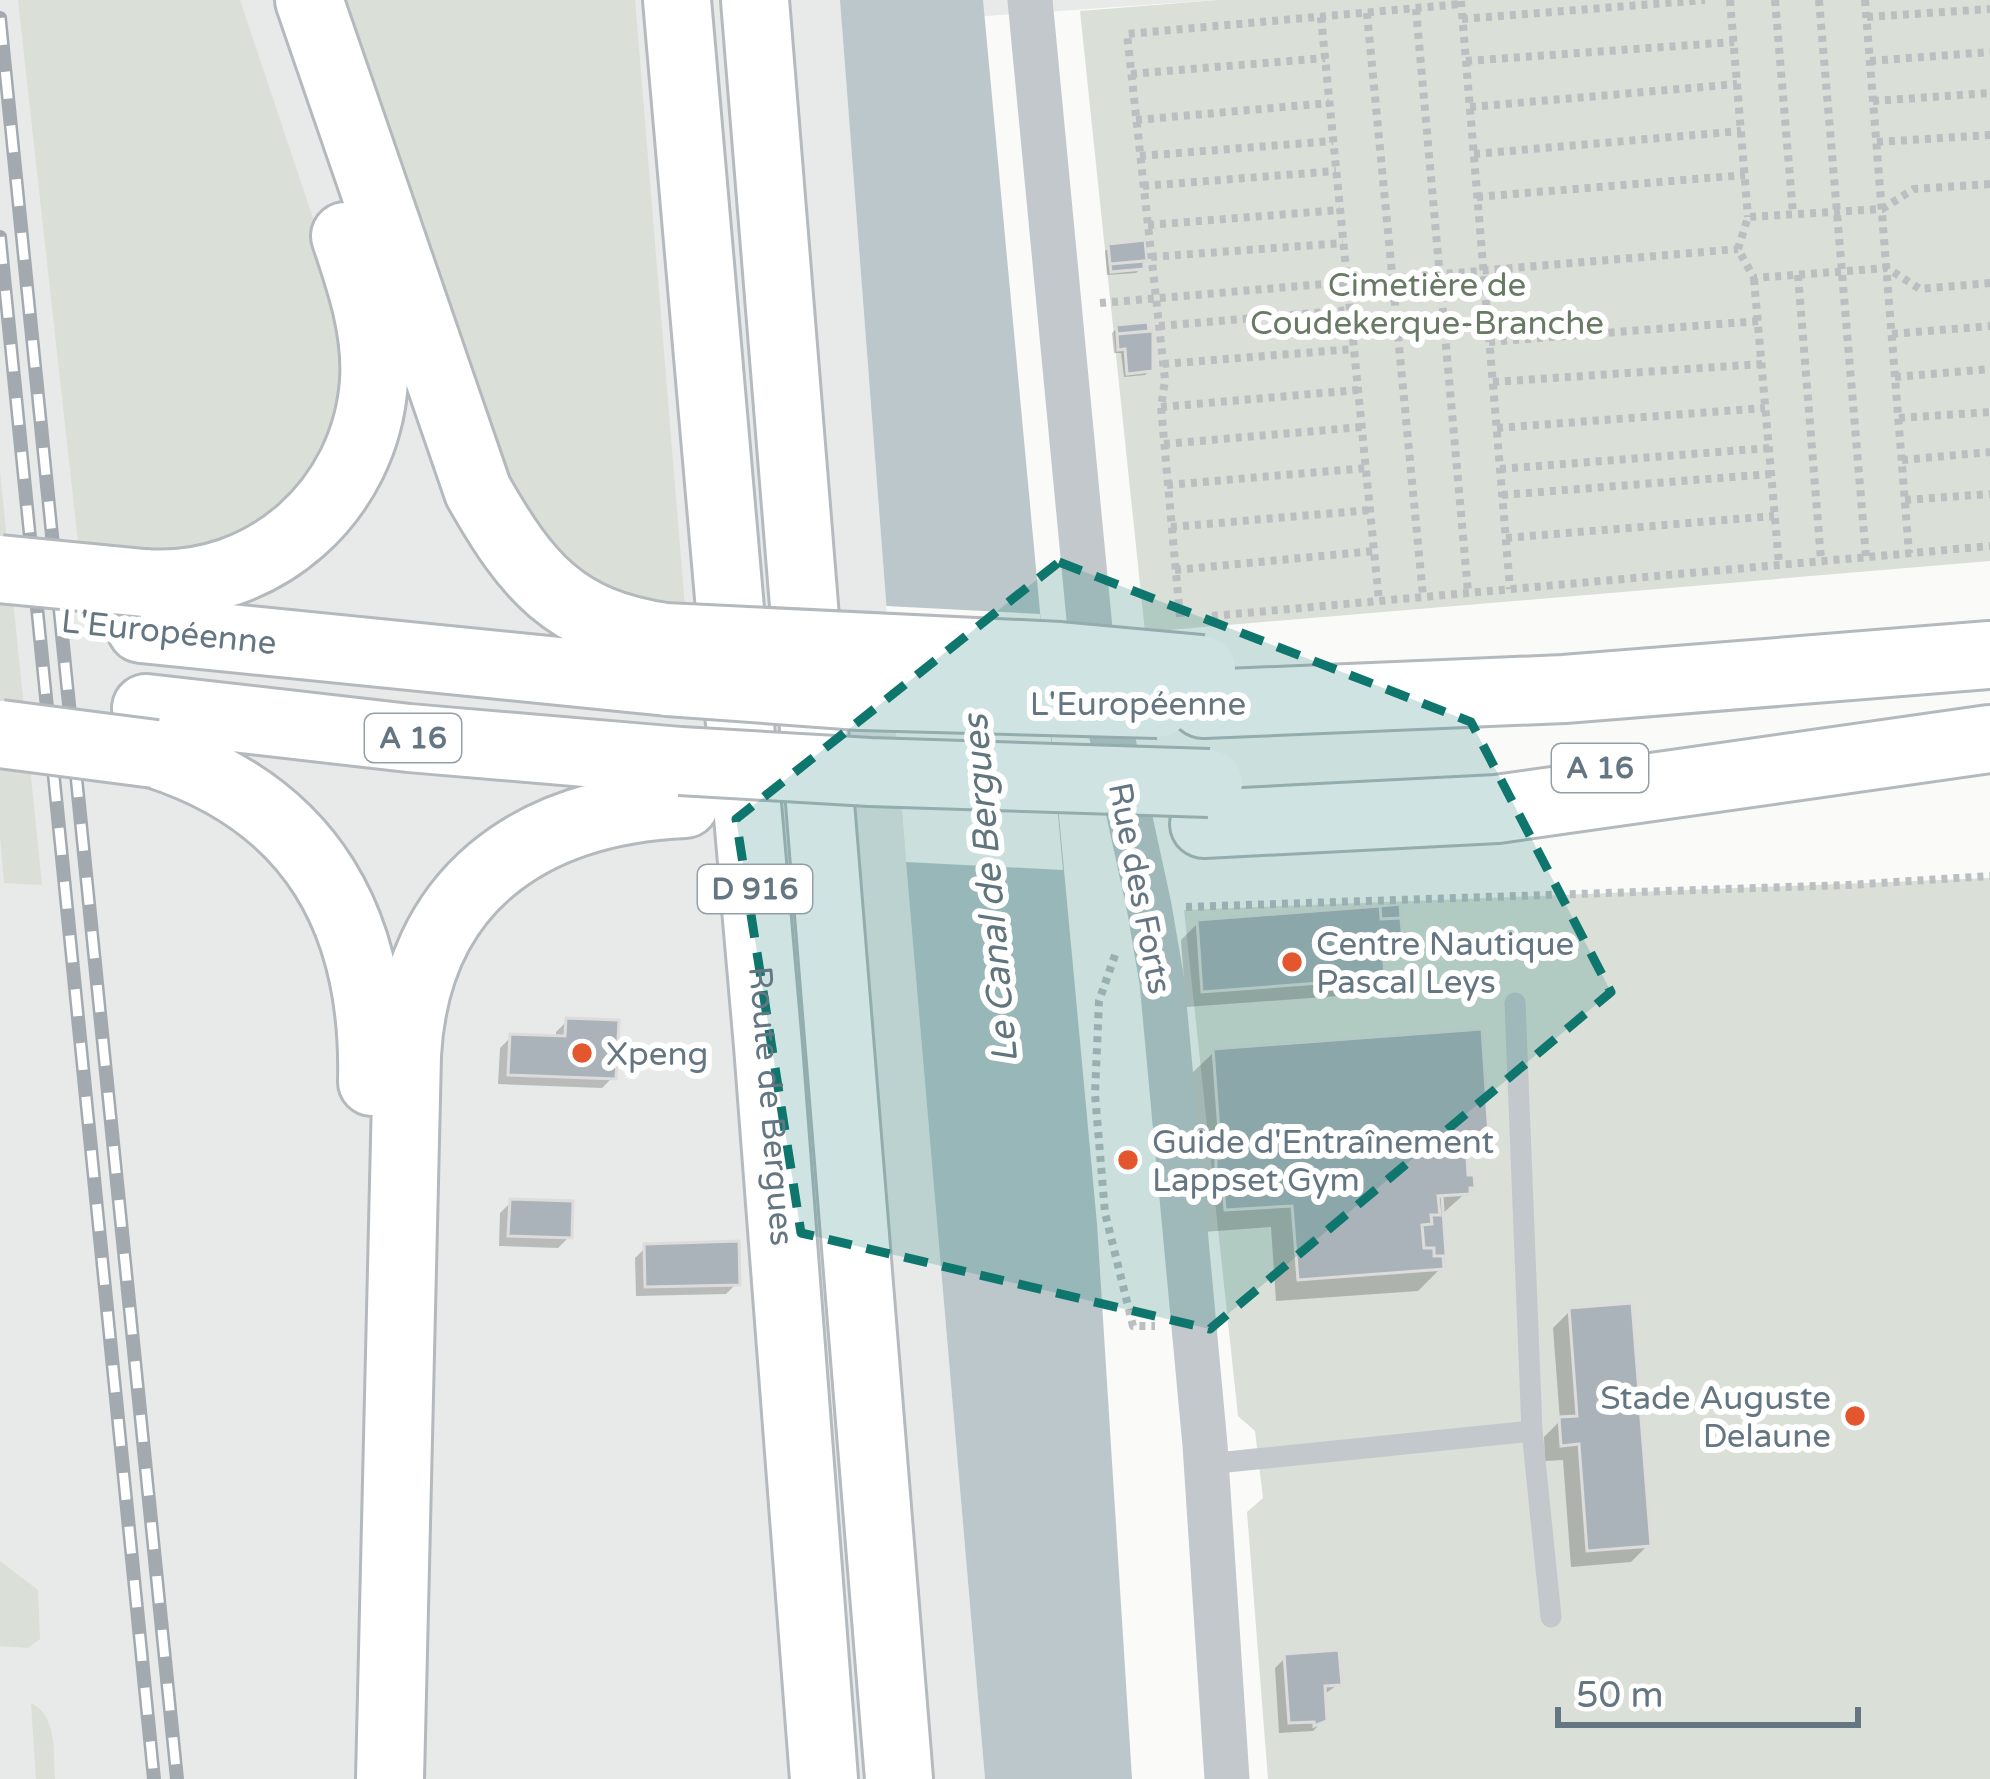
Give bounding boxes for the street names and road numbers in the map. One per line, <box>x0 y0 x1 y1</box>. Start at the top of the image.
street label: L'Européenne <box>59 602 278 663</box>
street label: L'Européenne <box>1030 685 1246 724</box>
road number: A 16 <box>365 714 461 762</box>
road number: A 16 <box>1552 744 1648 792</box>
street label: Rue des Forts <box>1100 779 1179 997</box>
road number: D 916 <box>698 865 812 913</box>
street label: Route de Bergues <box>740 965 801 1247</box>

